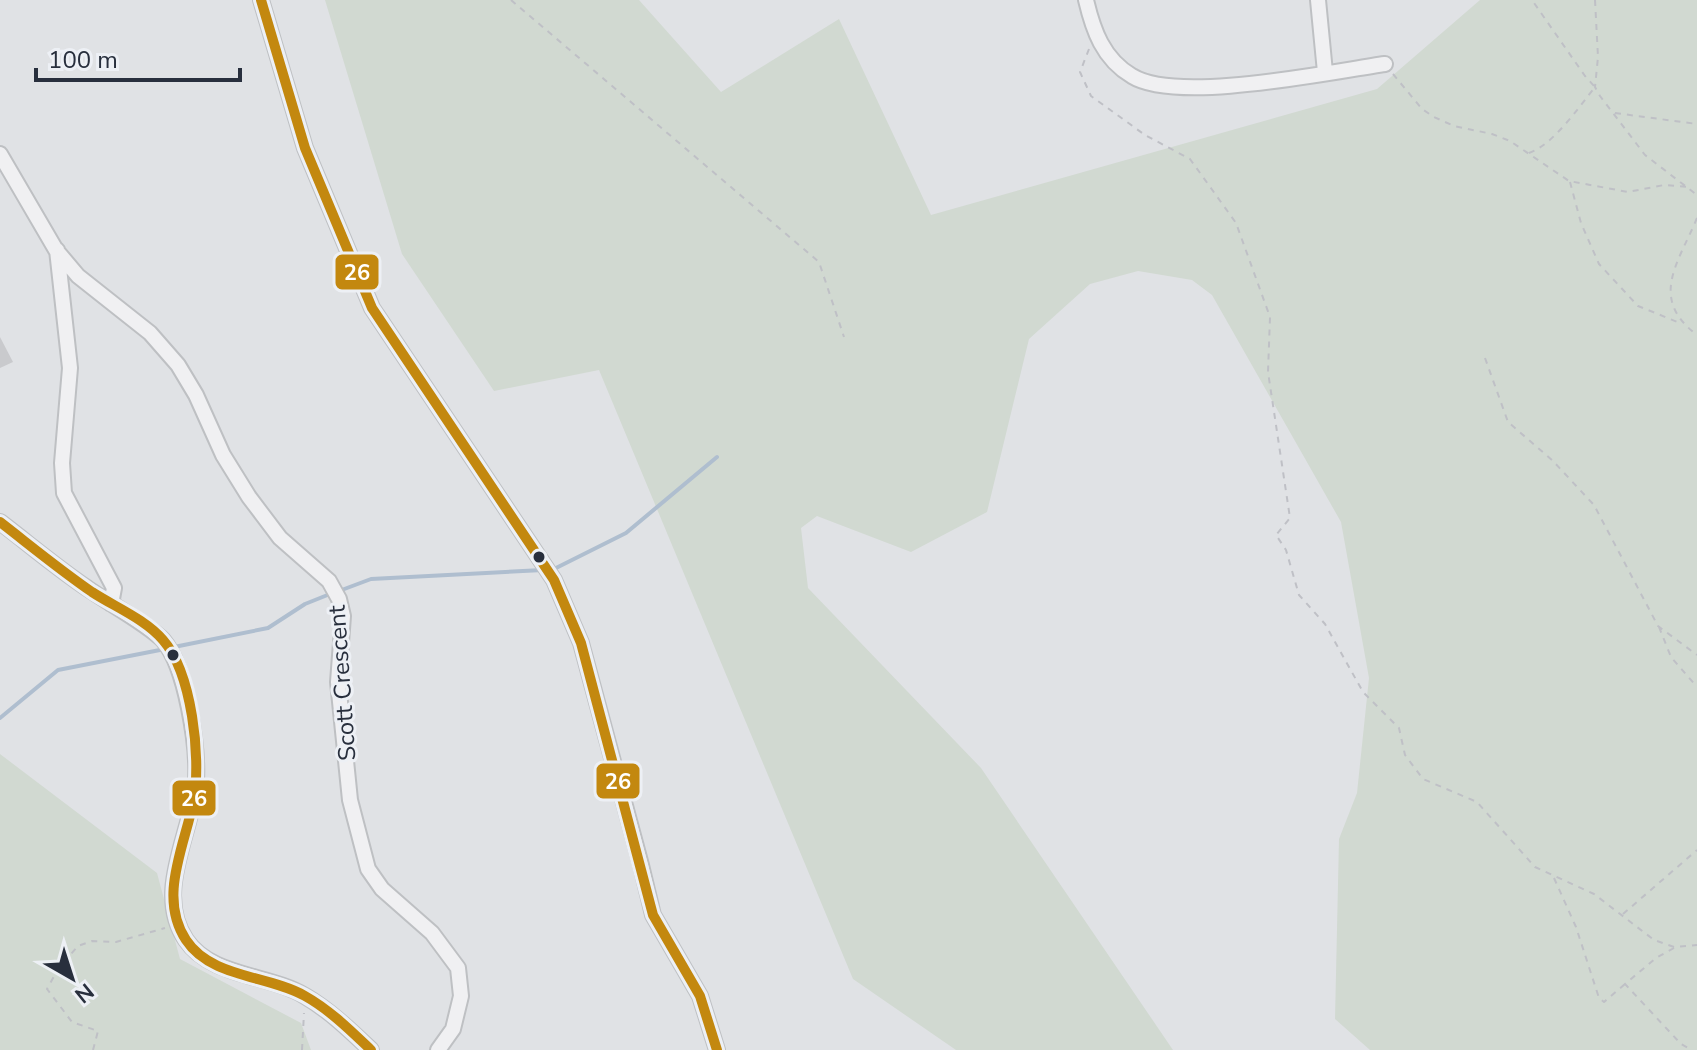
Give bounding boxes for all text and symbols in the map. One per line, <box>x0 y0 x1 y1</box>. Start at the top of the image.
scale bar <box>36 32 240 82</box>
text: 100 m <box>48 44 118 76</box>
line badge: 26 <box>334 253 380 291</box>
text: 26 <box>344 258 370 288</box>
unlabelled marker <box>531 549 547 565</box>
street label: Scott Crescent <box>321 603 363 762</box>
unlabelled marker <box>165 647 181 663</box>
line badge: 26 <box>595 762 641 800</box>
text: 26 <box>605 767 631 797</box>
line badge: 26 <box>171 779 217 817</box>
text: 26 <box>181 784 207 814</box>
north arrow <box>32 938 112 1018</box>
text: N <box>68 976 100 1010</box>

